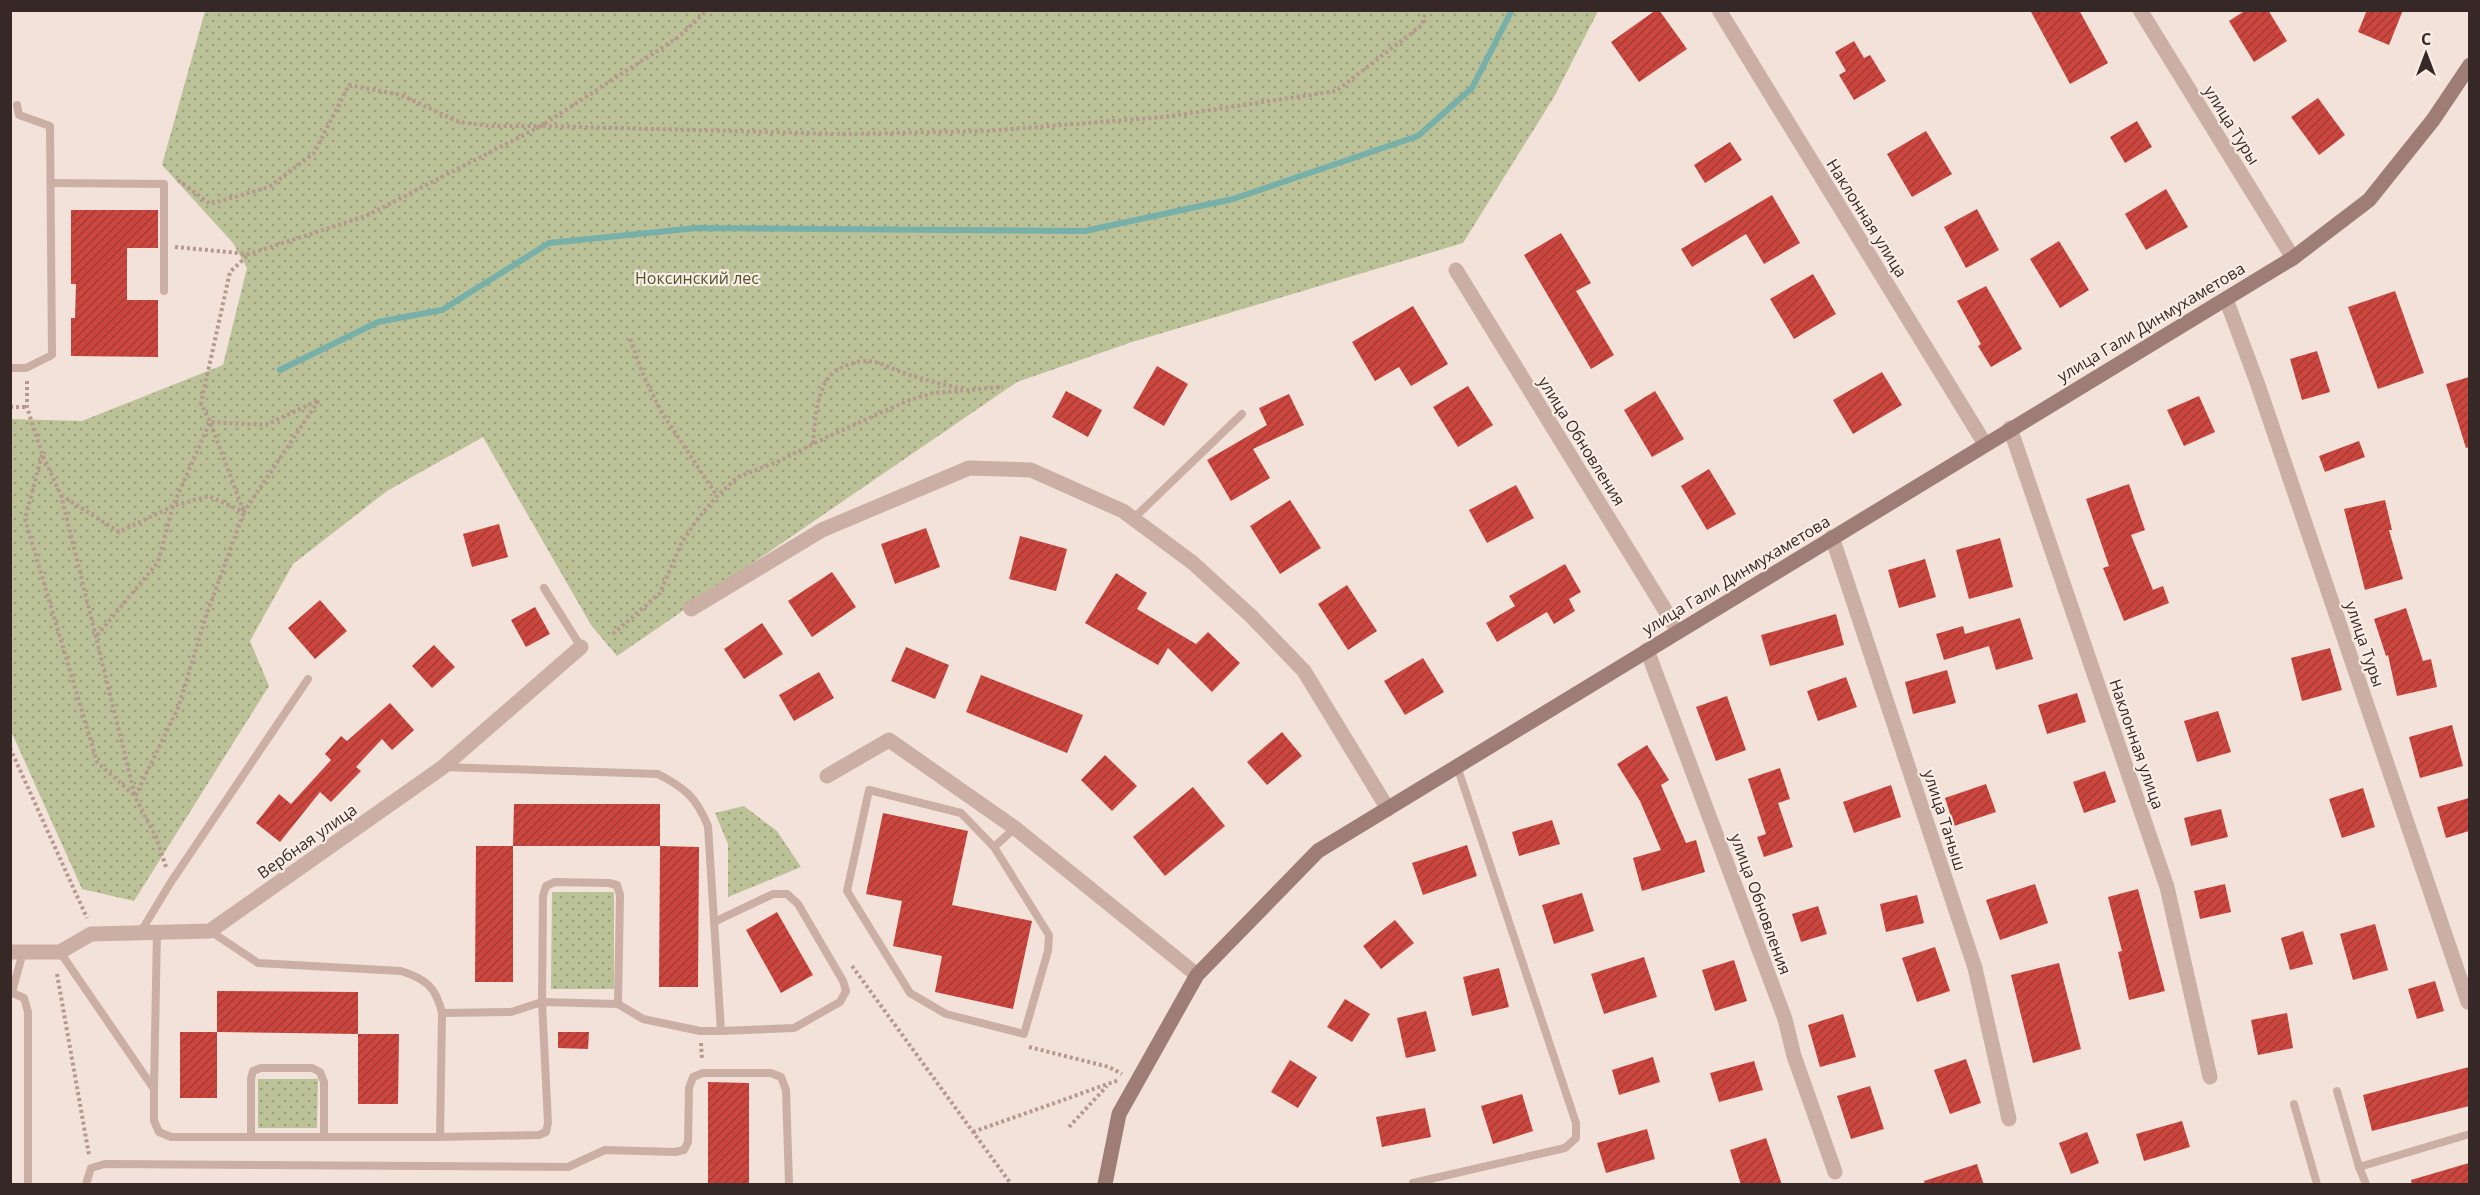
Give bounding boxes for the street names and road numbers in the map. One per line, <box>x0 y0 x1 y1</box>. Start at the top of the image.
street label: улица Туры <box>2199 81 2265 169</box>
street label: Наклонная улица <box>1822 154 1912 282</box>
street label: улица Гали Динмухаметова <box>2053 257 2249 387</box>
street label: улица Обновления <box>1533 372 1631 510</box>
street label: улица Гали Динмухаметова <box>1638 510 1834 640</box>
street label: улица Туры <box>2340 598 2390 690</box>
street label: Наклонная улица <box>2104 676 2170 812</box>
street label: улица Таныш <box>1918 767 1972 873</box>
street label: Вербная улица <box>253 798 361 884</box>
street label: улица Обновления <box>1725 830 1797 978</box>

